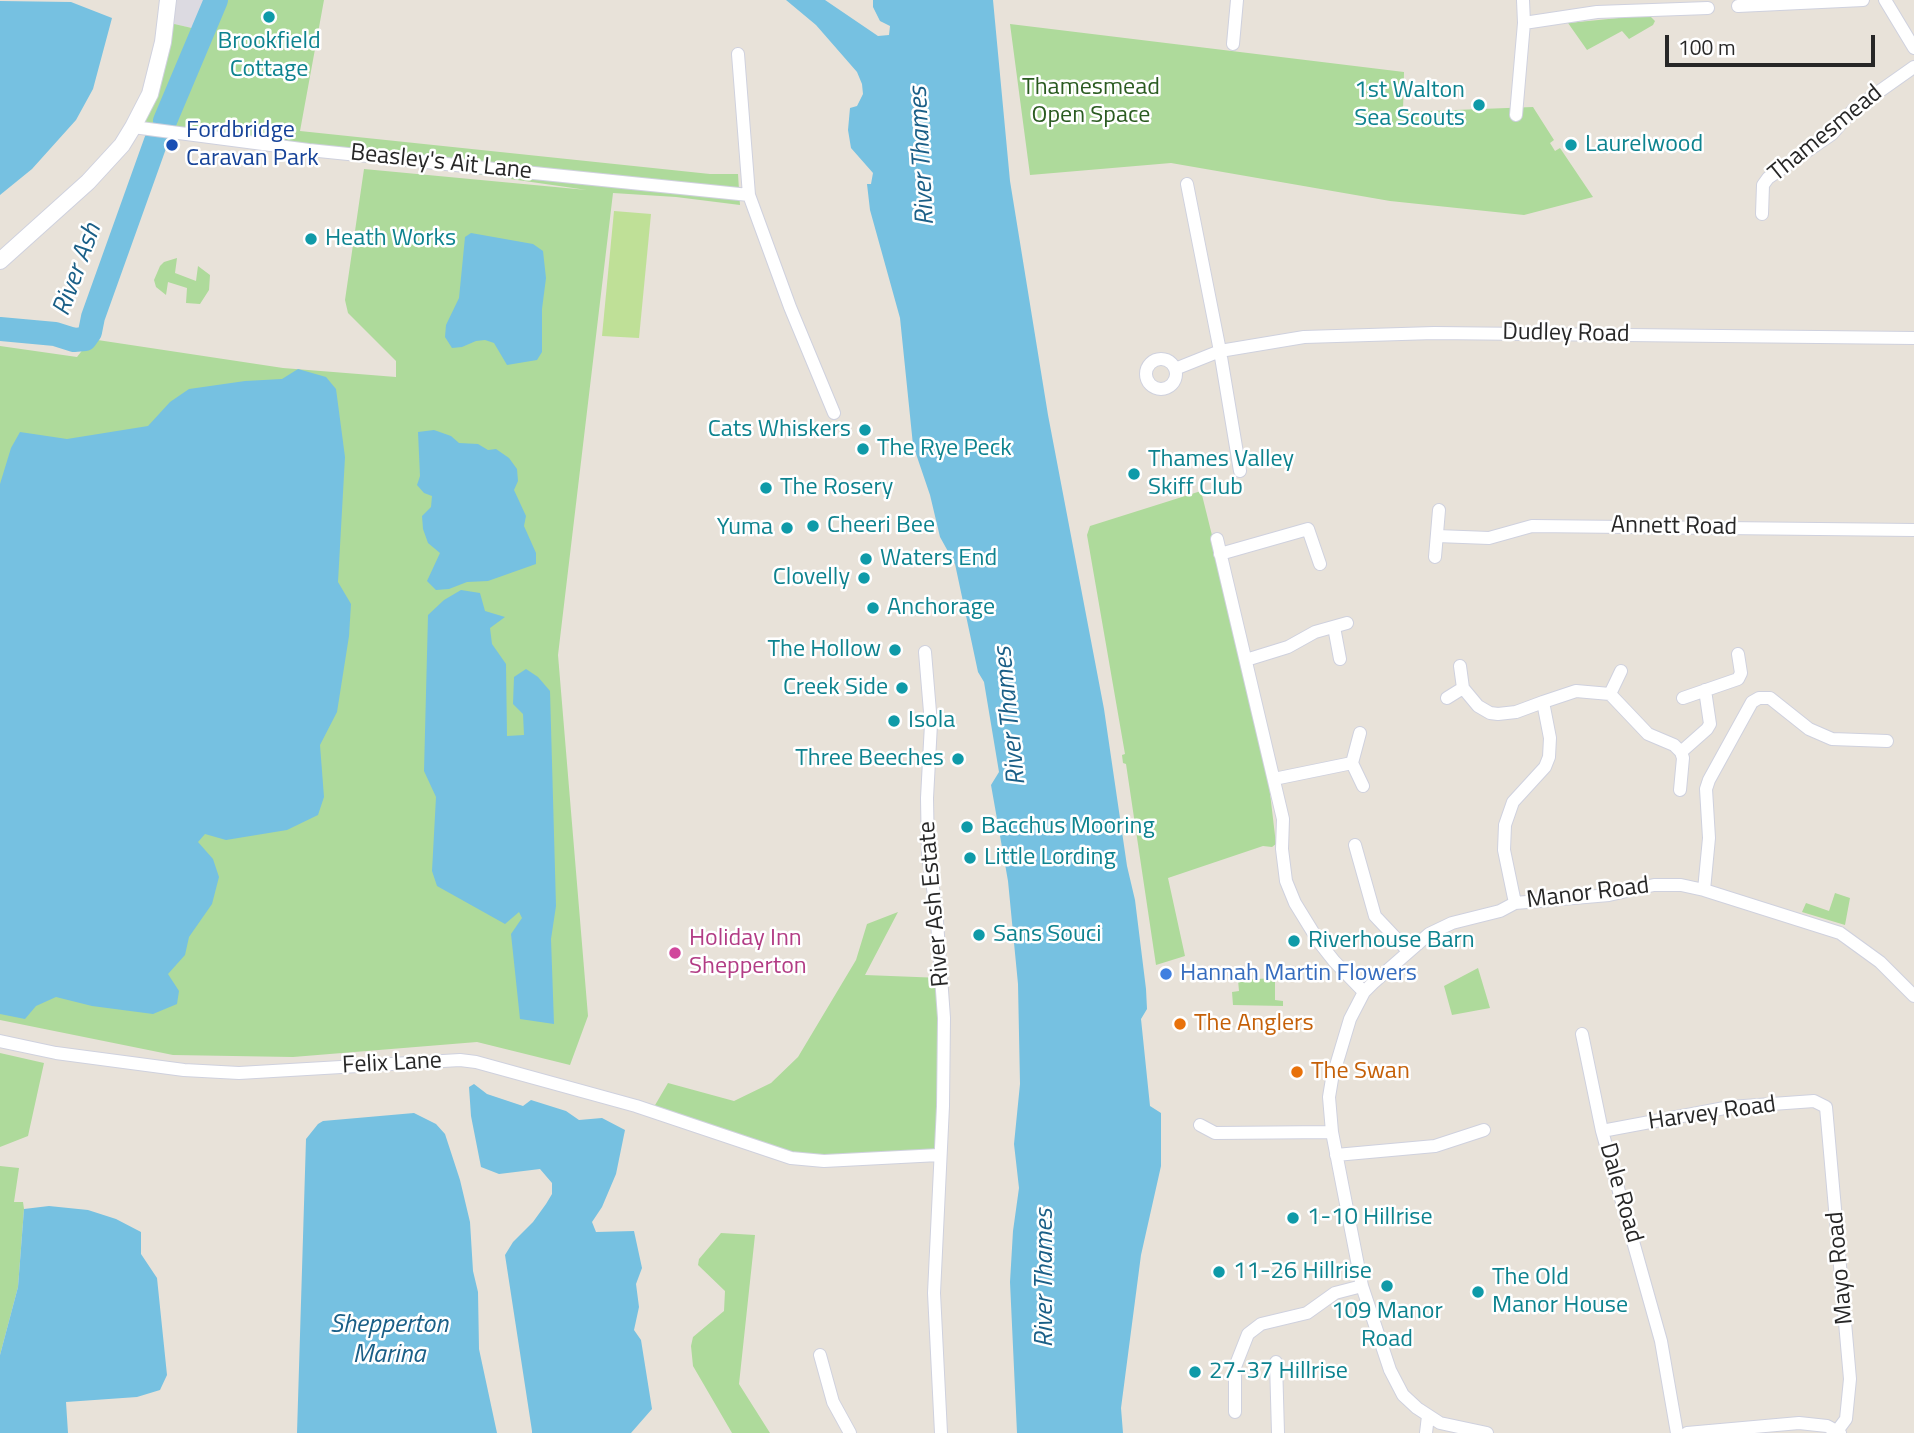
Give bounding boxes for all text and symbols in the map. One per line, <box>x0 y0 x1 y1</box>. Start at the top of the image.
marker: Brookfield Cottage <box>261 9 277 25</box>
scale bar <box>1669 21 1879 65</box>
place label: Brookfield Cottage <box>217 28 321 84</box>
text: 100 m <box>1678 31 1735 63</box>
park label: Thamesmead Open Space <box>1022 74 1160 130</box>
place label: 1st Walton Sea Scouts <box>1354 77 1465 133</box>
street label: Thamesmead <box>1763 79 1889 189</box>
water label: River Thames <box>904 86 942 226</box>
marker: 1st Walton Sea Scouts <box>1471 97 1487 113</box>
place label: Fordbridge Caravan Park <box>186 117 319 173</box>
place label: Laurelwood <box>1585 131 1703 159</box>
marker: Fordbridge Caravan Park <box>164 137 180 153</box>
marker: Laurelwood <box>1563 137 1579 153</box>
street label: Beasley's Ait Lane <box>349 139 533 187</box>
water label: River Ash <box>47 220 109 320</box>
place label: Heath Works <box>325 225 456 253</box>
marker: Heath Works <box>303 231 319 247</box>
street label: Dudley Road <box>1502 318 1630 350</box>
place label: Cats Whiskers <box>708 416 851 444</box>
marker: Cats Whiskers <box>857 422 873 438</box>
place label: The Rye Peck <box>877 435 1012 463</box>
marker: The Rye Peck <box>855 441 871 457</box>
place label: Thames Valley Skiff Club <box>1148 446 1294 502</box>
marker: Thames Valley Skiff Club <box>1126 466 1142 482</box>
place label: The Rosery <box>780 474 893 502</box>
marker: The Rosery <box>758 480 774 496</box>
place label: Cheeri Bee <box>827 512 935 540</box>
street label: Annett Road <box>1611 512 1737 542</box>
place label: Yuma <box>717 514 773 542</box>
marker: Cheeri Bee <box>805 518 821 534</box>
marker: Yuma <box>779 520 795 536</box>
place label: Waters End <box>880 545 997 573</box>
marker: Waters End <box>858 551 874 567</box>
place label: Clovelly <box>773 564 850 592</box>
marker: Clovelly <box>856 570 872 586</box>
place label: Anchorage <box>887 594 995 622</box>
marker: Anchorage <box>865 600 881 616</box>
place label: The Hollow <box>767 636 881 664</box>
marker: The Hollow <box>887 642 903 658</box>
water label: River Thames <box>988 645 1034 787</box>
place label: Creek Side <box>783 674 888 702</box>
marker: Creek Side <box>894 680 910 696</box>
place label: Isola <box>908 707 955 735</box>
marker: Isola <box>886 713 902 729</box>
place label: Three Beeches <box>795 745 944 773</box>
marker: Three Beeches <box>950 751 966 767</box>
place label: Bacchus Mooring <box>981 813 1155 841</box>
marker: Bacchus Mooring <box>959 819 975 835</box>
street label: River Ash Estate <box>913 820 957 988</box>
place label: Little Lording <box>984 844 1116 872</box>
marker: Little Lording <box>962 850 978 866</box>
street label: Manor Road <box>1525 872 1651 916</box>
place label: Sans Souci <box>993 921 1102 949</box>
place label: Holiday Inn Shepperton <box>689 925 807 981</box>
marker: Sans Souci <box>971 927 987 943</box>
place label: Riverhouse Barn <box>1308 927 1475 955</box>
marker: Riverhouse Barn <box>1286 933 1302 949</box>
marker: Holiday Inn Shepperton <box>667 945 683 961</box>
place label: Hannah Martin Flowers <box>1180 960 1417 988</box>
marker: Hannah Martin Flowers <box>1158 966 1174 982</box>
place label: The Anglers <box>1194 1010 1314 1038</box>
marker: The Anglers <box>1172 1016 1188 1032</box>
street label: Felix Lane <box>341 1047 443 1081</box>
place label: The Swan <box>1311 1058 1410 1086</box>
marker: The Swan <box>1289 1064 1305 1080</box>
street label: Harvey Road <box>1646 1091 1778 1137</box>
street label: Dale Road <box>1592 1140 1648 1246</box>
place label: 1-10 Hillrise <box>1307 1204 1432 1232</box>
water label: River Thames <box>1030 1209 1062 1347</box>
marker: 1-10 Hillrise <box>1285 1210 1301 1226</box>
street label: Mayo Road <box>1822 1210 1860 1326</box>
place label: 11-26 Hillrise <box>1233 1258 1372 1286</box>
marker: 11-26 Hillrise <box>1211 1264 1227 1280</box>
place label: The Old Manor House <box>1492 1264 1628 1320</box>
marker: 109 Manor Road <box>1379 1278 1395 1294</box>
marker: The Old Manor House <box>1470 1284 1486 1300</box>
place label: 109 Manor Road <box>1331 1298 1443 1354</box>
water label: Shepperton Marina <box>330 1310 448 1372</box>
place label: 27-37 Hillrise <box>1209 1358 1348 1386</box>
marker: 27-37 Hillrise <box>1187 1364 1203 1380</box>

